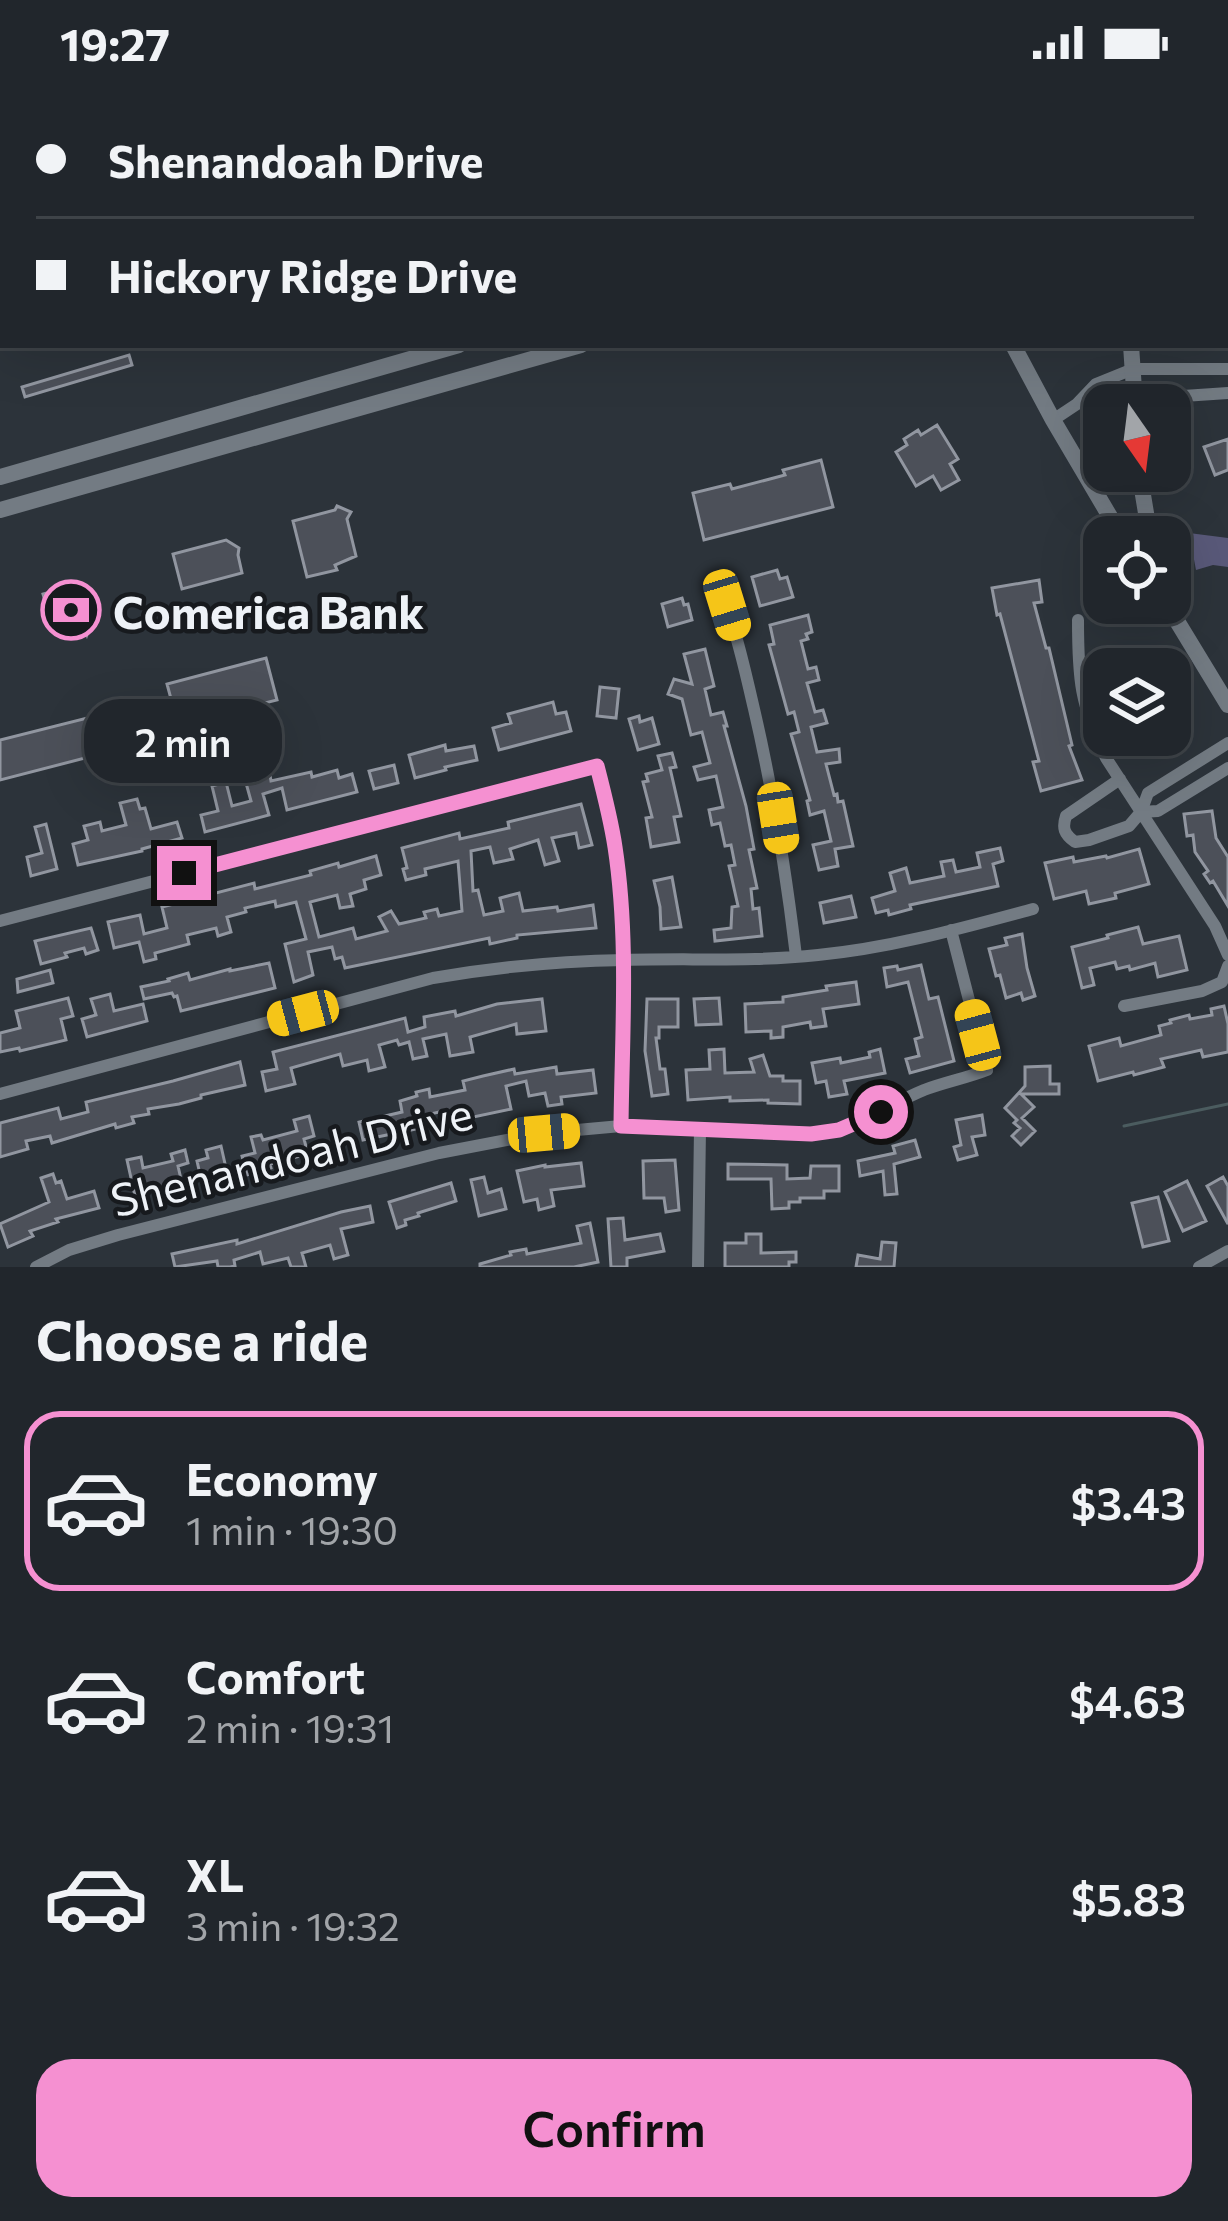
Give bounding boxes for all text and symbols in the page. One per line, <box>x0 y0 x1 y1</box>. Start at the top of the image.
text: 19:27 <box>60 15 170 70</box>
text: Shenandoah Drive <box>108 132 483 187</box>
text: Hickory Ridge Drive <box>108 247 517 302</box>
north arrow <box>1083 384 1191 492</box>
map controls <box>1083 384 1191 756</box>
button: locate <box>1083 516 1191 624</box>
car <box>699 565 755 645</box>
bank icon: Comerica Bank <box>40 579 102 641</box>
place label: Comerica Bank <box>113 583 424 638</box>
button: layers <box>1083 648 1191 756</box>
callout: 2 min <box>85 699 283 783</box>
text: 2 min <box>135 717 231 765</box>
car <box>755 780 801 856</box>
route end <box>157 846 211 900</box>
car <box>264 986 342 1040</box>
car <box>951 996 1005 1074</box>
street label: Shenandoah Drive <box>105 1083 477 1227</box>
route start <box>854 1085 908 1139</box>
car <box>507 1112 581 1154</box>
text: Choose a ride <box>36 1306 368 1372</box>
icon: car <box>42 1447 150 1555</box>
text: Economy <box>186 1450 378 1505</box>
text: $3.43 <box>1071 1474 1186 1529</box>
text: 1 min · 19:30 <box>186 1505 398 1553</box>
icon: car <box>42 1645 150 1753</box>
text: Comfort <box>186 1648 365 1703</box>
text: $4.63 <box>1069 1672 1186 1727</box>
text: 2 min · 19:31 <box>186 1703 394 1751</box>
icon: car <box>42 1843 150 1951</box>
text: XL <box>186 1846 244 1901</box>
text: $5.83 <box>1071 1870 1186 1925</box>
text: 3 min · 19:32 <box>186 1901 400 1949</box>
button: Confirm <box>36 2059 1192 2197</box>

